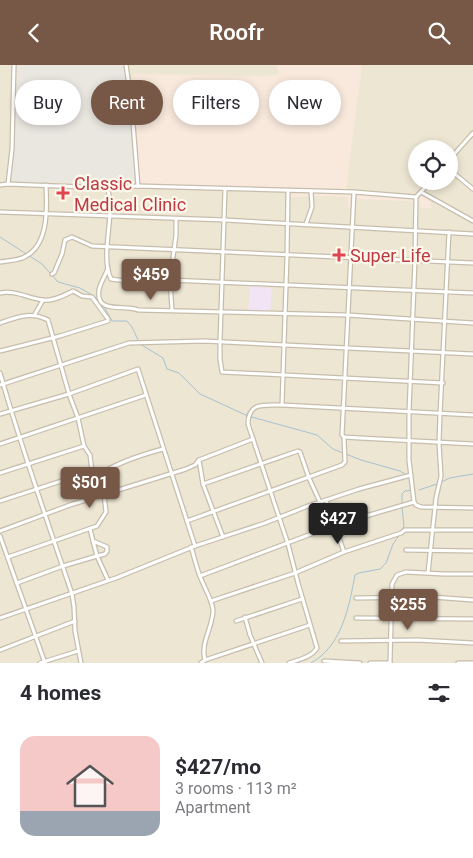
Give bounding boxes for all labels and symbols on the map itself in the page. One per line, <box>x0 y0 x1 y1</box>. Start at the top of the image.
place label: Classic Medical Clinic <box>74 173 186 215</box>
marker: Classic Medical Clinic <box>56 186 70 200</box>
place label: Super Life <box>350 245 431 266</box>
marker: Super Life <box>332 248 346 262</box>
pin: $459 <box>121 259 181 301</box>
pin: $501 <box>60 467 120 509</box>
pin: $427 <box>308 503 368 545</box>
pin: $255 <box>378 589 438 631</box>

